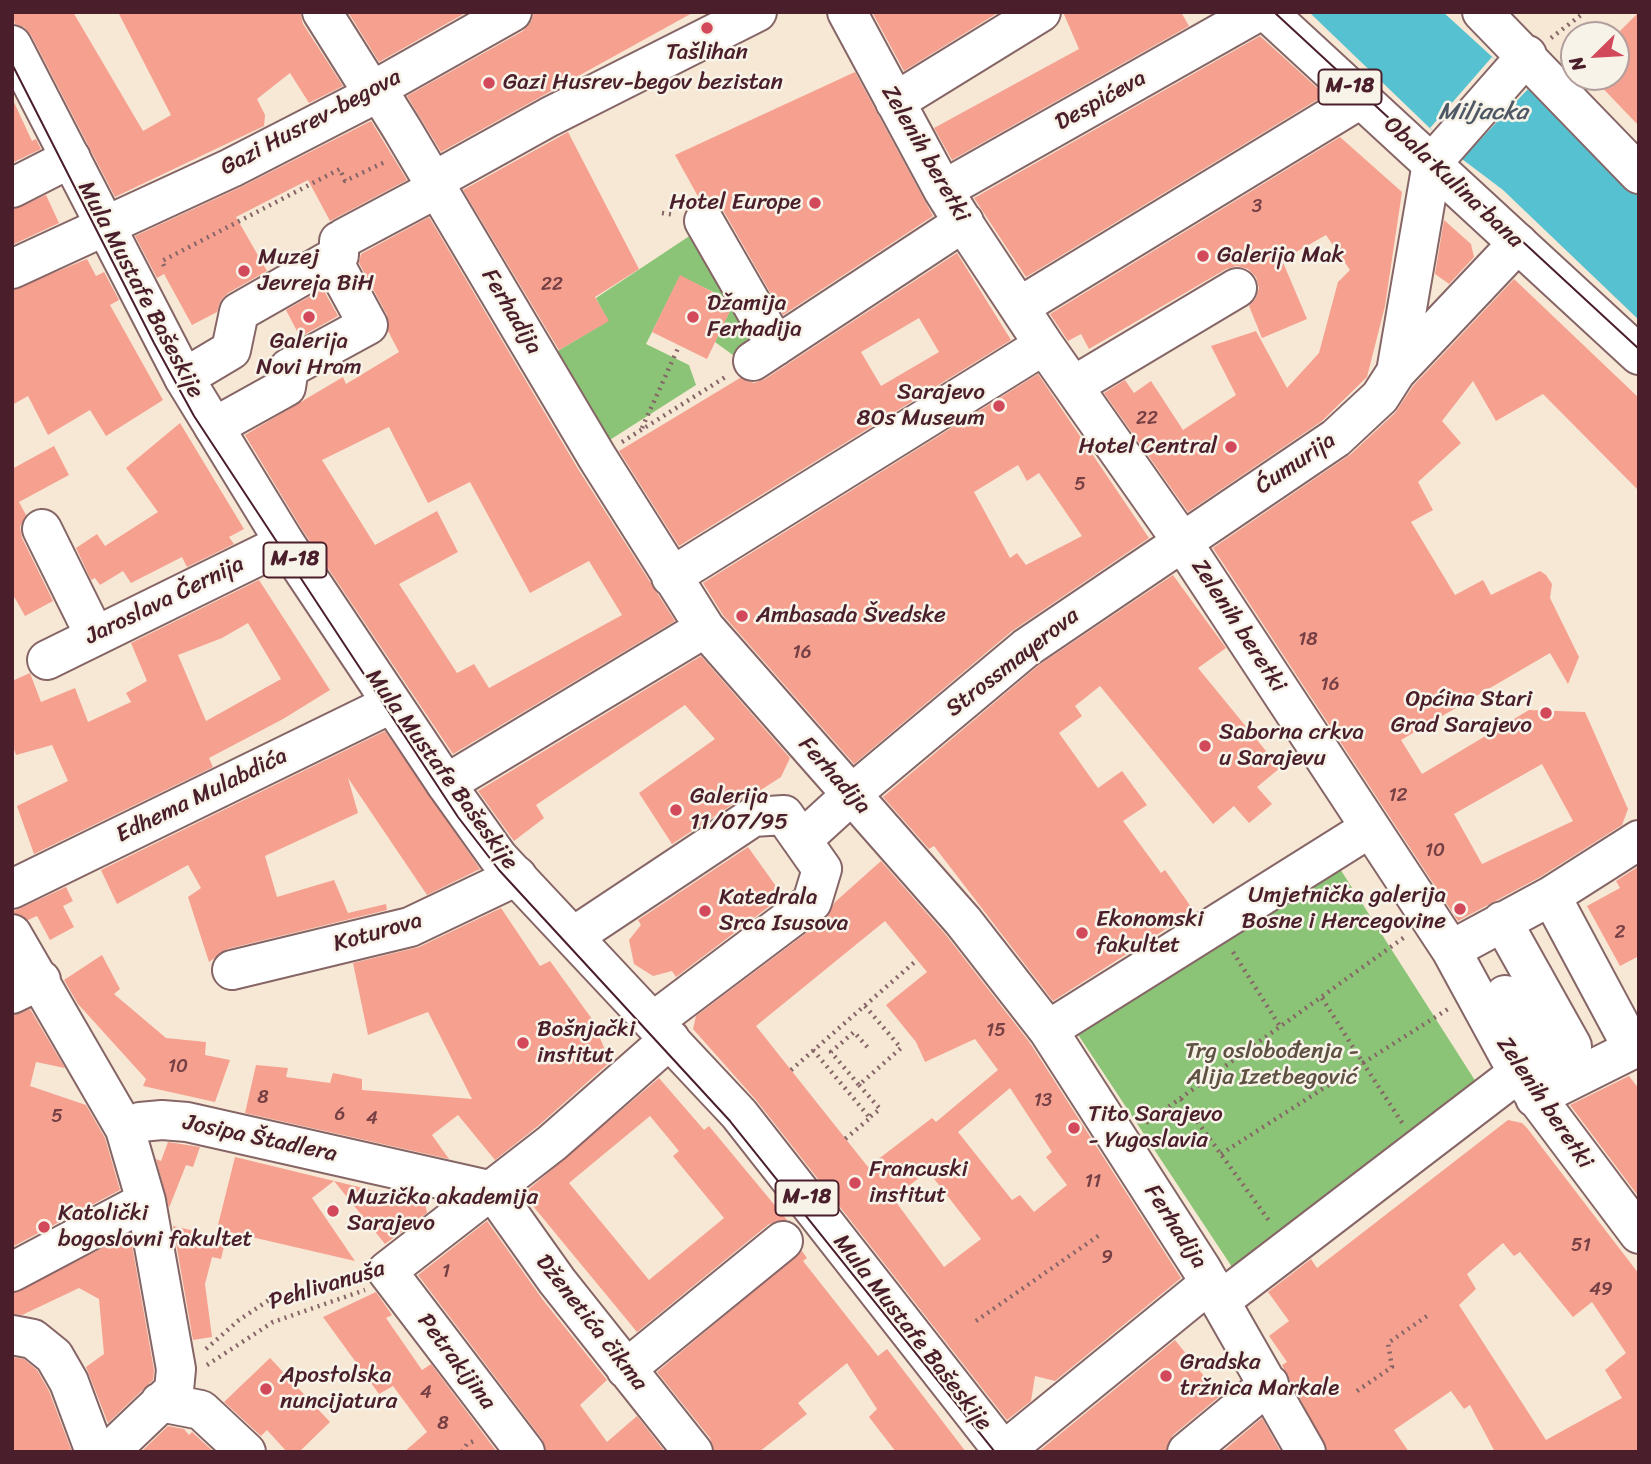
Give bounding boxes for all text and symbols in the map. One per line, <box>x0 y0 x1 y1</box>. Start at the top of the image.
marker: Tašlihan <box>699 20 715 36</box>
north arrow <box>1560 21 1630 91</box>
place label: Tašlihan <box>666 39 748 67</box>
text: N <box>1559 51 1595 77</box>
street label: Gazi Husrev-begova <box>216 64 406 182</box>
street label: Despićeva <box>1051 65 1151 137</box>
place label: Gazi Husrev-begov bezistan <box>503 69 783 97</box>
road number: M-18 <box>1318 70 1382 104</box>
marker: Gazi Husrev-begov bezistan <box>481 75 497 91</box>
street label: Zelenih beretki <box>875 81 975 227</box>
water label: Miljacka <box>1438 99 1528 127</box>
street label: Obala Kulina bana <box>1378 111 1528 255</box>
street label: Mula Mustafe Bašeskije <box>71 177 209 403</box>
place label: Hotel Europe <box>669 189 801 217</box>
marker: Hotel Europe <box>807 195 823 211</box>
house number: 3 <box>1252 196 1262 218</box>
place label: Galerija Mak <box>1217 242 1344 270</box>
place label: Muzej Jevreja BiH <box>258 244 374 298</box>
marker: Galerija Mak <box>1195 248 1211 264</box>
marker: Muzej Jevreja BiH <box>236 263 252 279</box>
street label: Ferhadija <box>475 264 547 360</box>
house number: 22 <box>541 274 563 296</box>
place label: Džamija Ferhadija <box>707 290 802 344</box>
marker: Galerija Novi Hram <box>301 309 317 325</box>
marker: Džamija Ferhadija <box>685 309 701 325</box>
place label: Galerija Novi Hram <box>256 328 362 382</box>
place label: Sarajevo 80s Museum <box>857 379 985 433</box>
marker: Sarajevo 80s Museum <box>991 398 1007 414</box>
house number: 22 <box>1136 408 1158 430</box>
street label: Ćumurija <box>1251 427 1341 501</box>
place label: Hotel Central <box>1078 433 1217 461</box>
marker: Hotel Central <box>1223 439 1239 455</box>
house number: 5 <box>1074 474 1086 496</box>
road number: M-18 <box>264 542 326 578</box>
street label: Jaroslava Černija <box>81 551 249 651</box>
street label: Zelenih beretki <box>1185 554 1291 698</box>
place label: Ambasada Švedske <box>756 602 946 630</box>
street label: Strossmayerova <box>941 603 1085 723</box>
marker: Ambasada Švedske <box>734 608 750 624</box>
house number: 18 <box>1298 629 1318 651</box>
house number: 16 <box>793 642 811 664</box>
street label: Mula Mustafe Bašeskije <box>359 664 523 876</box>
house number: 16 <box>1321 674 1339 696</box>
place label: Općina Stari Grad Sarajevo <box>1391 686 1532 740</box>
marker: Općina Stari Grad Sarajevo <box>1538 705 1554 721</box>
place label: Saborna crkva u Sarajevu <box>1219 719 1364 773</box>
street label: Ferhadija <box>792 732 876 820</box>
marker: Saborna crkva u Sarajevu <box>1197 738 1213 754</box>
street label: Edhema Mulabdića <box>112 743 292 849</box>
place label: Galerija 11/07/95 <box>690 783 788 837</box>
house number: 12 <box>1388 785 1408 807</box>
marker: Galerija 11/07/95 <box>668 802 684 818</box>
house number: 10 <box>1425 840 1445 862</box>
place label: Umjetnička galerija Bosne i Hercegovine <box>1242 882 1446 936</box>
place label: Katedrala Srca Isusova <box>719 884 848 938</box>
marker: Umjetnička galerija Bosne i Hercegovine <box>1452 901 1468 917</box>
marker: Katedrala Srca Isusova <box>697 903 713 919</box>
place label: Ekonomski fakultet <box>1096 906 1204 960</box>
street label: Koturova <box>330 907 426 959</box>
house number: 2 <box>1615 922 1625 944</box>
marker: Ekonomski fakultet <box>1074 925 1090 941</box>
place label: Bošnjački institut <box>537 1016 635 1070</box>
house number: 15 <box>986 1020 1006 1042</box>
street label: Zelenih beretki <box>1490 1032 1598 1174</box>
marker: Bošnjački institut <box>515 1035 531 1051</box>
park label: Trg oslobođenja - Alija Izetbegović <box>1185 1038 1359 1092</box>
house number: 10 <box>168 1056 188 1078</box>
house number: 8 <box>257 1087 269 1109</box>
house number: 13 <box>1034 1090 1052 1112</box>
place label: Tito Sarajevo - Yugoslavia <box>1088 1101 1223 1155</box>
house number: 6 <box>335 1104 345 1126</box>
house number: 5 <box>51 1106 63 1128</box>
house number: 4 <box>366 1108 378 1130</box>
street label: Josipa Štadlera <box>181 1109 339 1169</box>
marker: Tito Sarajevo - Yugoslavia <box>1066 1120 1082 1136</box>
place label: Francuski institut <box>869 1156 968 1210</box>
house number: 11 <box>1085 1171 1101 1193</box>
marker: Francuski institut <box>847 1175 863 1191</box>
road number: M-18 <box>776 1180 838 1216</box>
street label: Ferhadija <box>1138 1180 1212 1274</box>
place label: Muzička akademija Sarajevo <box>347 1184 538 1238</box>
place label: Katolički bogoslovni fakultet <box>58 1200 253 1254</box>
marker: Muzička akademija Sarajevo <box>325 1203 341 1219</box>
marker: Katolički bogoslovni fakultet <box>36 1219 52 1235</box>
street label: Mula Mustafe Bašeskije <box>827 1229 997 1437</box>
house number: 51 <box>1571 1235 1591 1257</box>
house number: 9 <box>1101 1247 1113 1269</box>
street label: Dženetića čikma <box>529 1249 653 1397</box>
street label: Pehlivanuša <box>266 1255 388 1317</box>
house number: 1 <box>442 1261 450 1283</box>
house number: 49 <box>1589 1279 1613 1301</box>
street label: Petrakijina <box>411 1309 501 1415</box>
place label: Gradska tržnica Markale <box>1180 1349 1339 1403</box>
place label: Apostolska nuncijatura <box>280 1362 397 1416</box>
marker: Gradska tržnica Markale <box>1158 1368 1174 1384</box>
marker: Apostolska nuncijatura <box>258 1381 274 1397</box>
house number: 4 <box>420 1382 432 1404</box>
house number: 8 <box>437 1413 449 1435</box>

